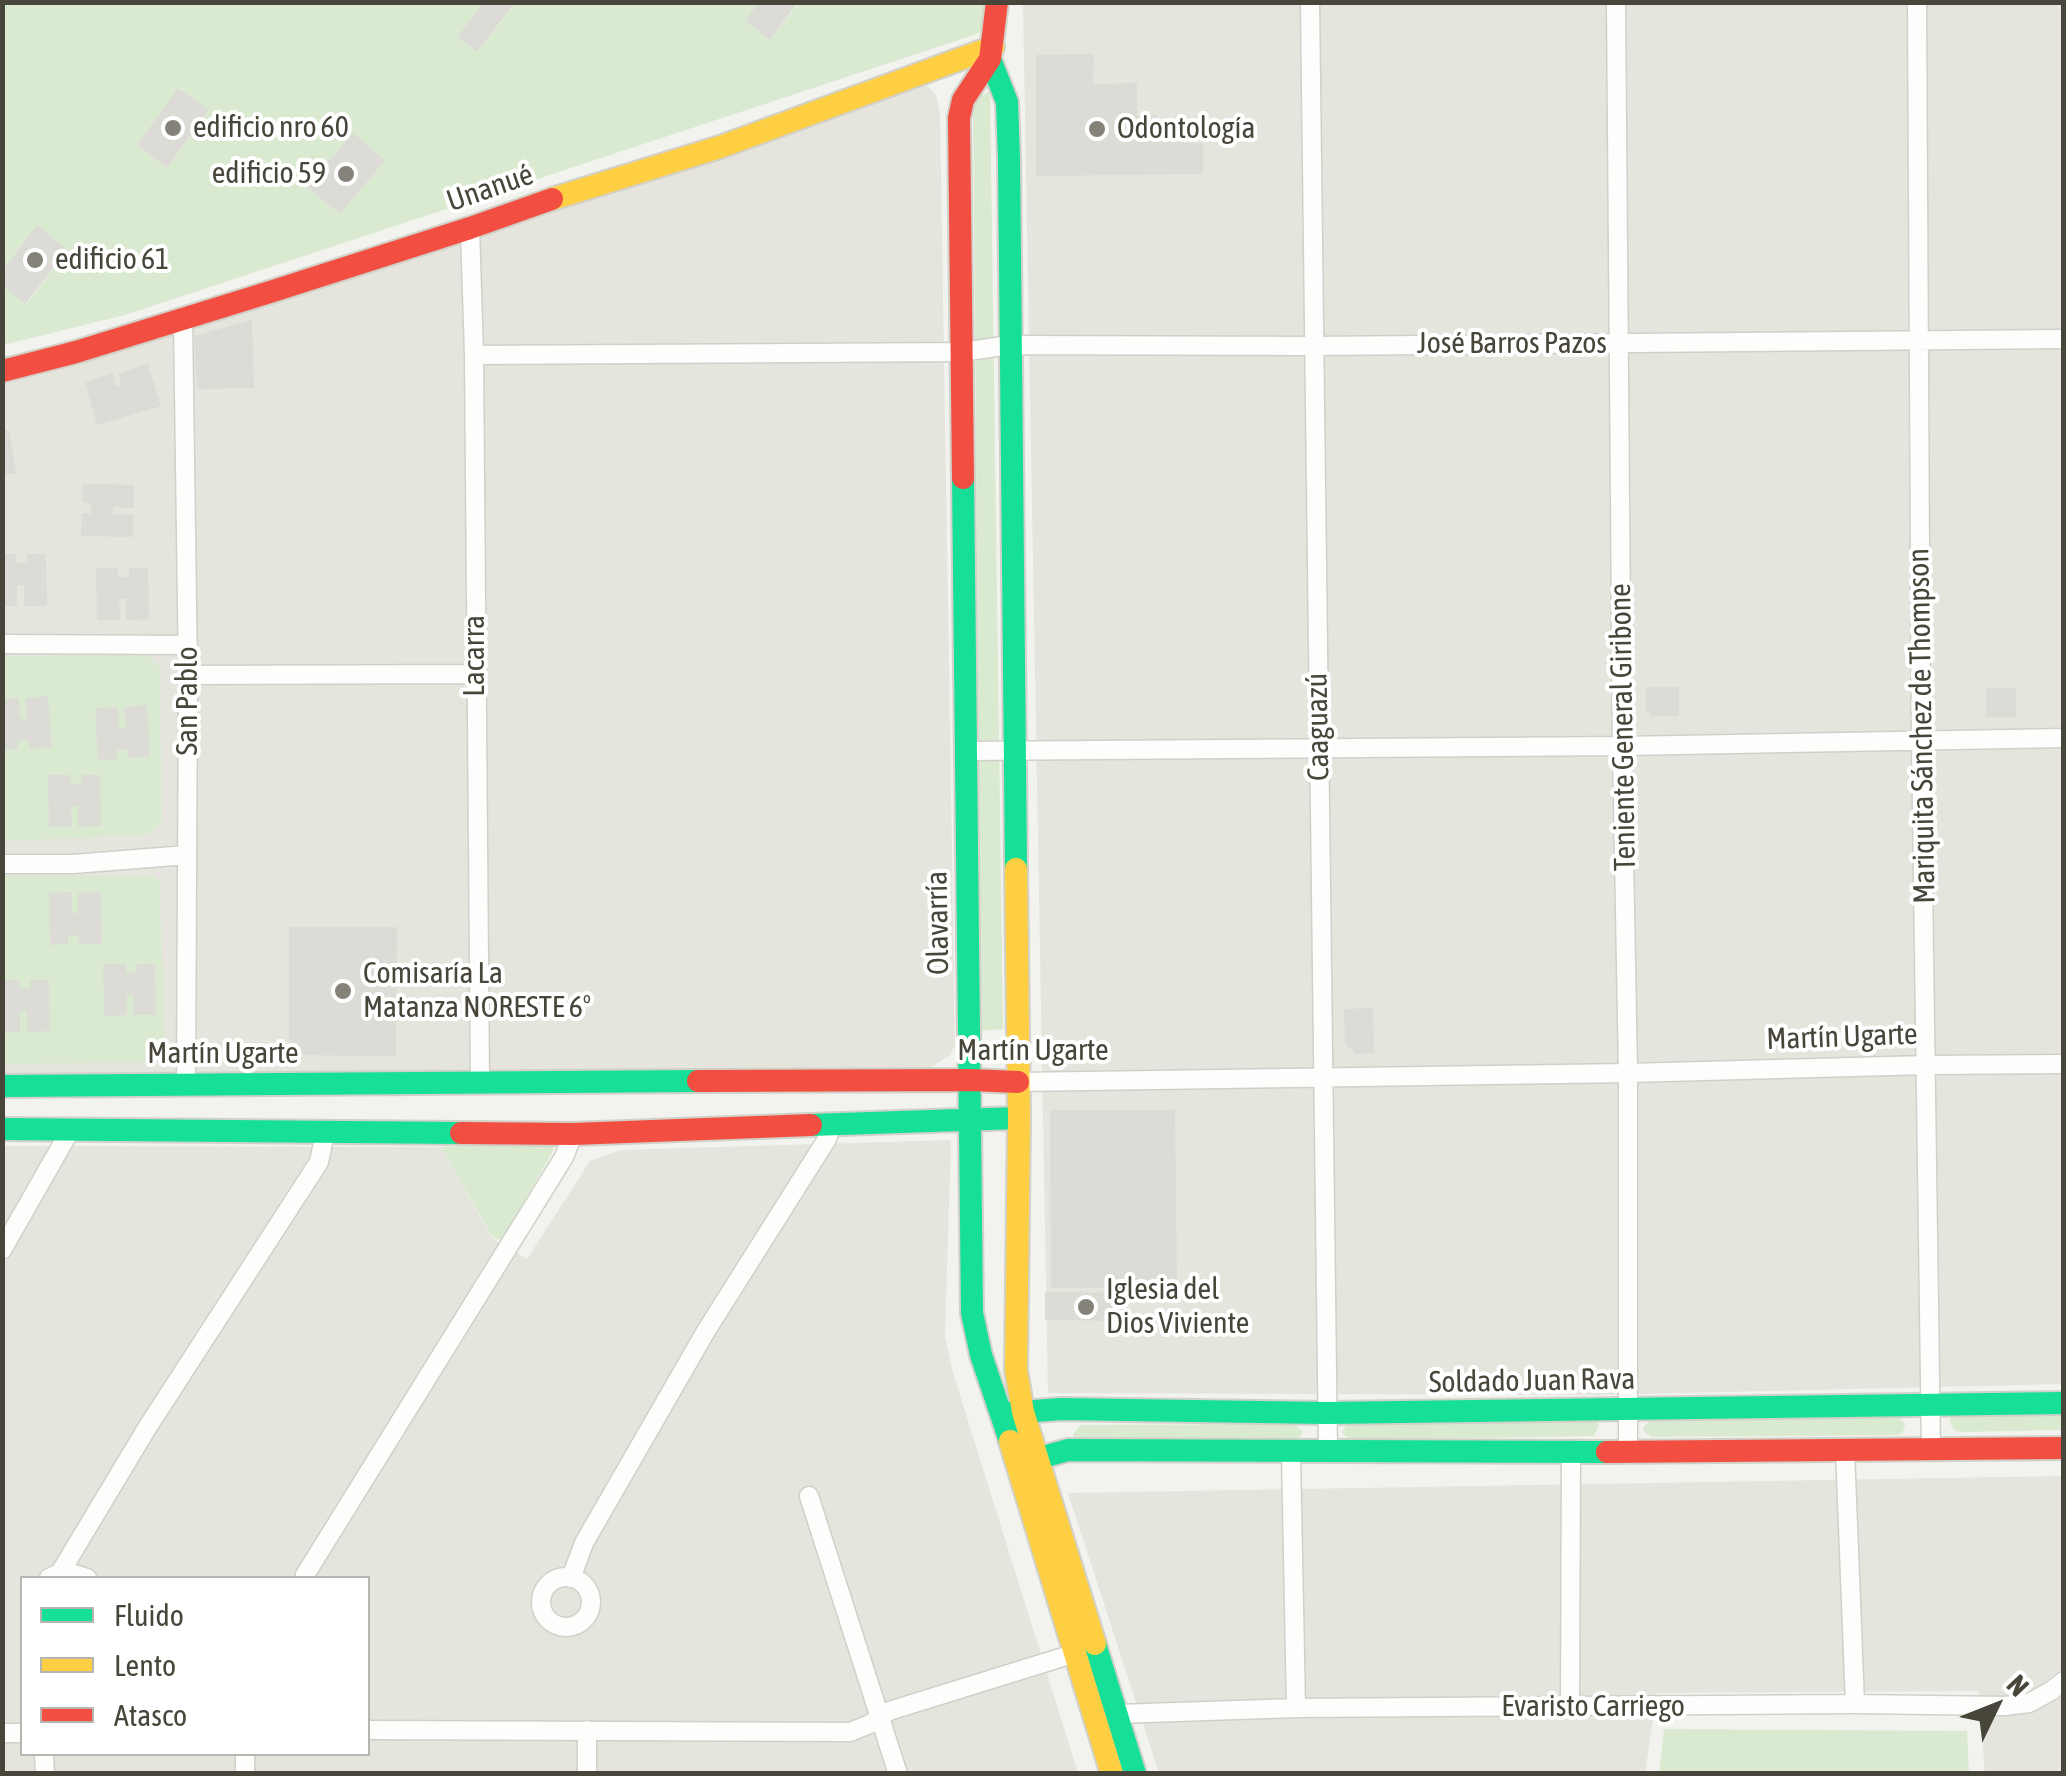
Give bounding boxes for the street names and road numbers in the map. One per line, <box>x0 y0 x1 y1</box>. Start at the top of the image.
street label: Unanué <box>442 157 538 219</box>
street label: José Barros Pazos <box>1417 326 1607 362</box>
street label: Mariquita Sánchez de Thompson <box>1901 548 1943 904</box>
street label: Teniente General Giribone <box>1602 583 1644 871</box>
street label: Lacarra <box>457 615 493 697</box>
street label: San Pablo <box>170 646 206 756</box>
street label: Caaguazú <box>1299 673 1337 781</box>
street label: Olavarría <box>919 871 957 975</box>
street label: Martín Ugarte <box>1766 1016 1918 1058</box>
street label: Martín Ugarte <box>957 1033 1109 1069</box>
street label: Martín Ugarte <box>147 1036 299 1072</box>
street label: Soldado Juan Rava <box>1428 1361 1636 1401</box>
street label: Evaristo Carriego <box>1501 1689 1685 1725</box>

